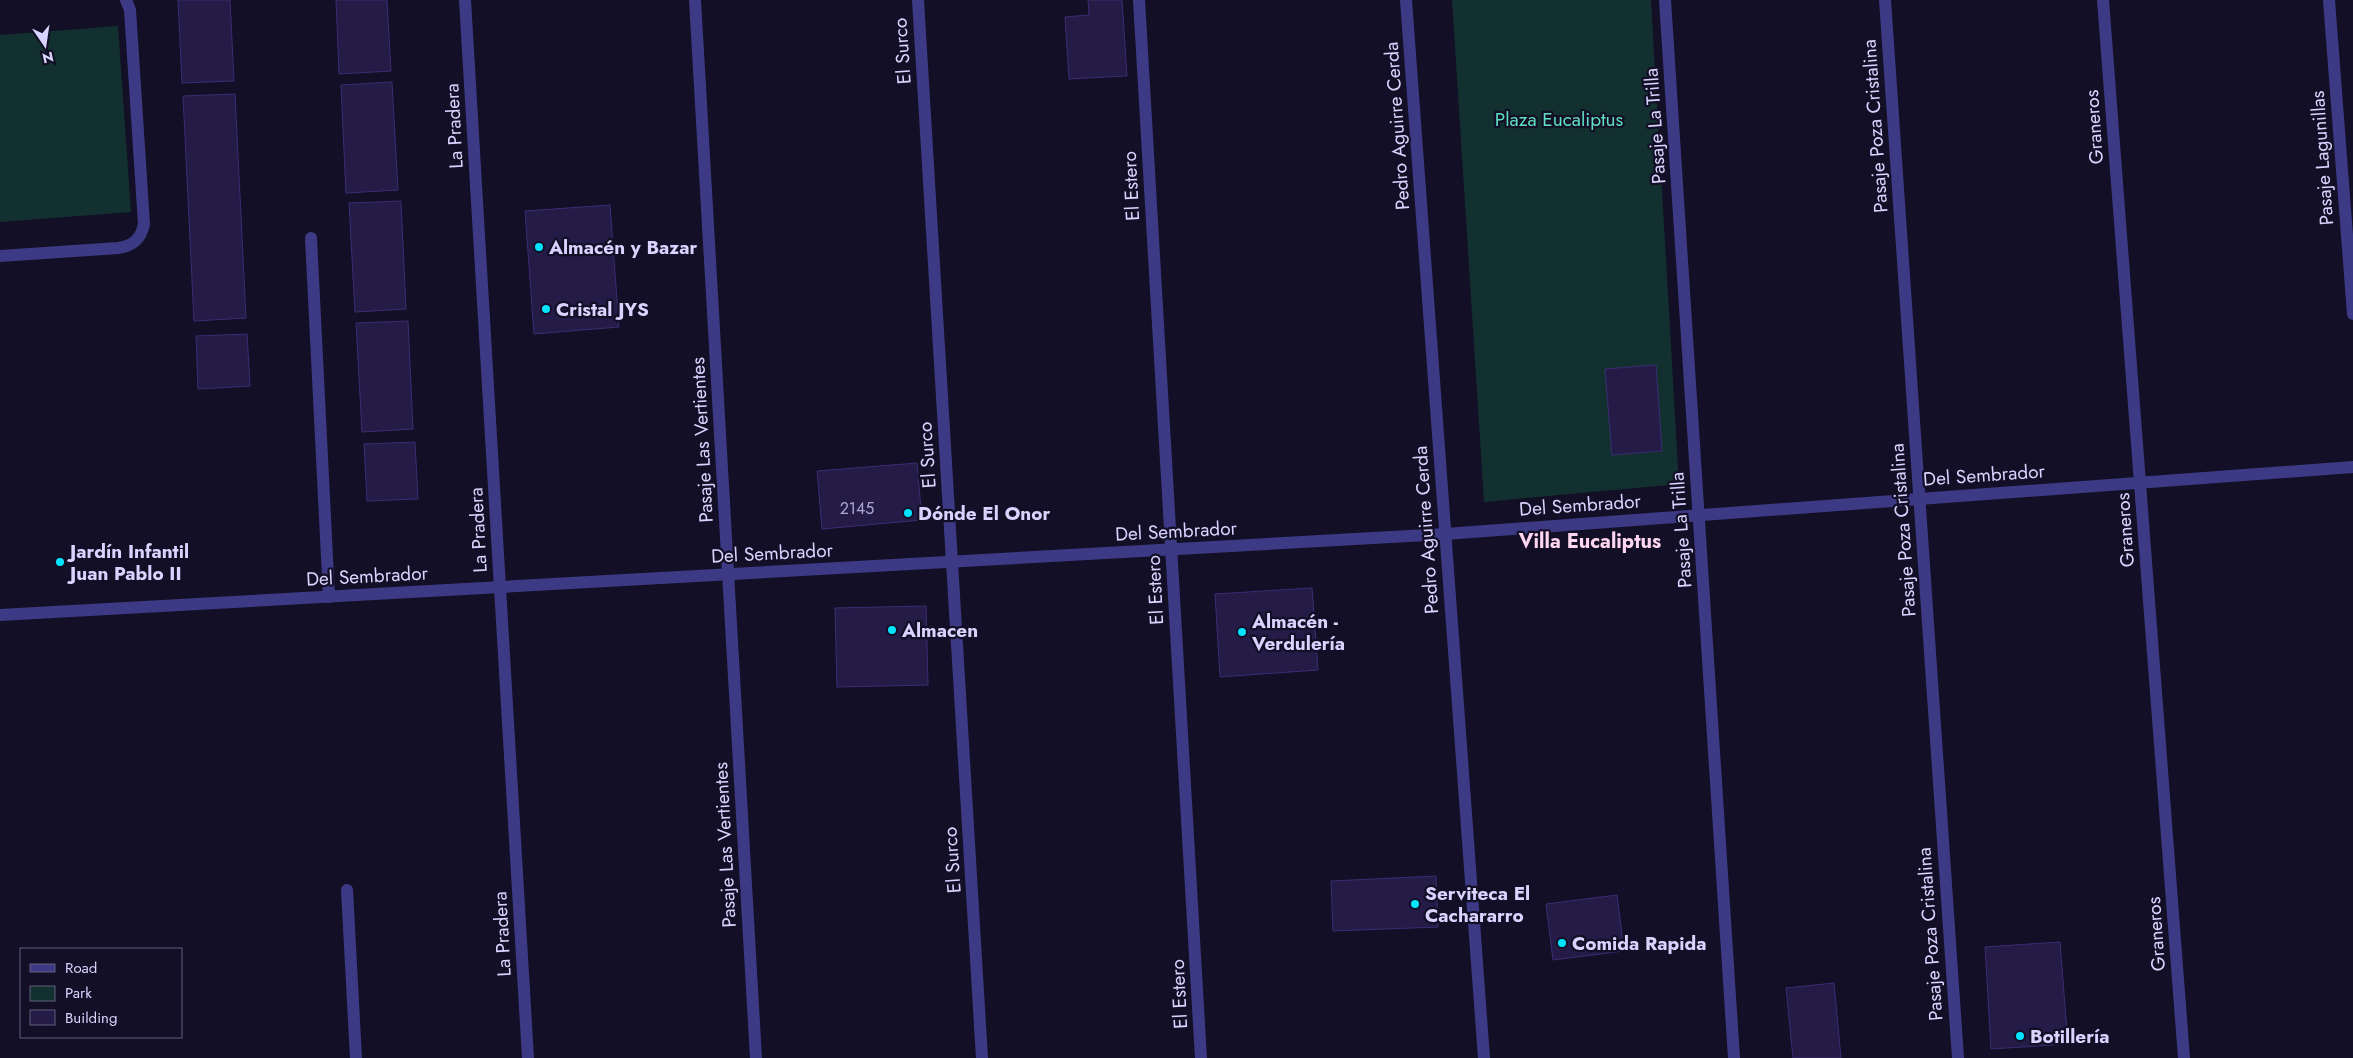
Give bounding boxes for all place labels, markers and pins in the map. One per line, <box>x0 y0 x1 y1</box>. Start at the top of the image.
place label: Almacén y Bazar <box>548 234 697 261</box>
marker: Almacén y Bazar <box>533 241 545 253</box>
place label: Cristal JYS <box>556 296 649 323</box>
marker: Cristal JYS <box>540 303 552 315</box>
place label: Dónde El Onor <box>918 500 1050 527</box>
marker: Dónde El Onor <box>902 507 914 519</box>
place label: Jardín Infantil Juan Pablo II <box>66 538 189 587</box>
marker: Jardín Infantil Juan Pablo II <box>54 556 66 568</box>
place label: Almacén - Verdulería <box>1251 608 1345 657</box>
place label: Almacen <box>901 617 978 644</box>
marker: Almacen <box>886 624 898 636</box>
marker: Almacén - Verdulería <box>1236 626 1248 638</box>
place label: Serviteca El Cachararro <box>1425 880 1530 929</box>
marker: Serviteca El Cachararro <box>1409 898 1421 910</box>
place label: Comida Rapida <box>1572 930 1706 957</box>
marker: Comida Rapida <box>1556 937 1568 949</box>
place label: Botillería <box>2030 1023 2110 1050</box>
marker: Botillería <box>2014 1030 2026 1042</box>

